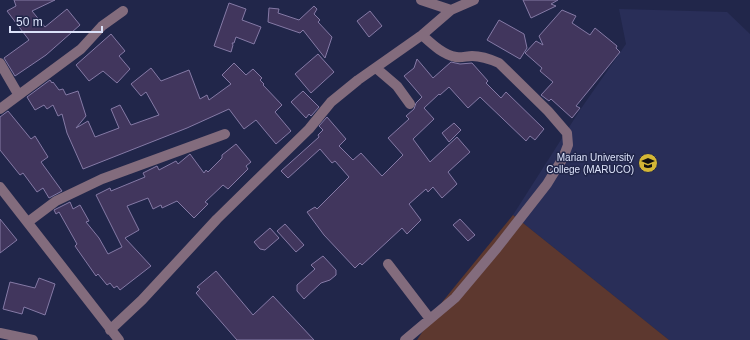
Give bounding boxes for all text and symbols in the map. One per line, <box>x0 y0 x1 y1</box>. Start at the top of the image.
scale bar <box>10 8 102 34</box>
text: 50 m <box>16 15 43 29</box>
place label: Marian University College (MARUCO) <box>546 152 634 175</box>
school or university icon: Marian University College (MARUCO) <box>637 152 659 174</box>

